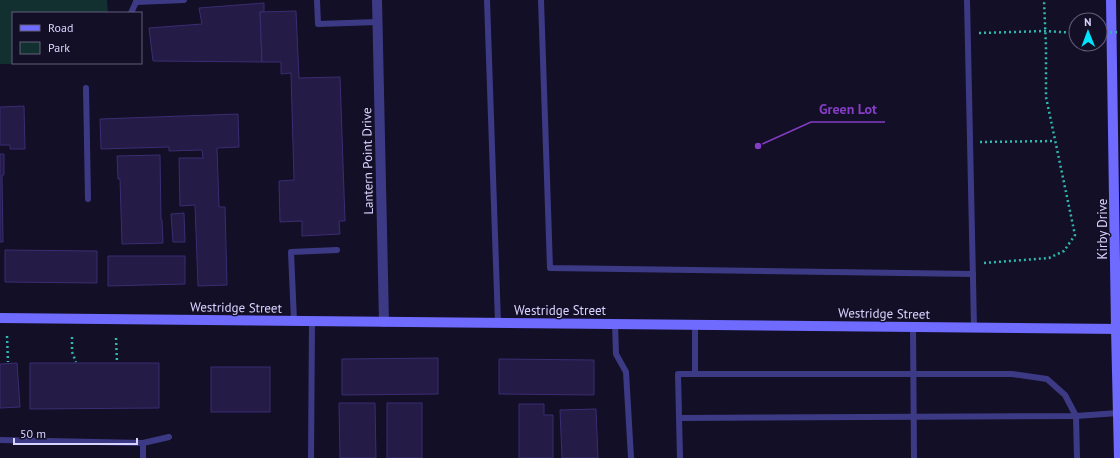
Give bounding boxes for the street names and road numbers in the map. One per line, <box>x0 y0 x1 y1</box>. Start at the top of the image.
street label: Lantern Point Drive <box>358 107 377 215</box>
street label: Kirby Drive <box>1094 199 1111 259</box>
street label: Westridge Street <box>190 298 283 317</box>
street label: Westridge Street <box>514 302 607 319</box>
street label: Westridge Street <box>838 304 931 323</box>

